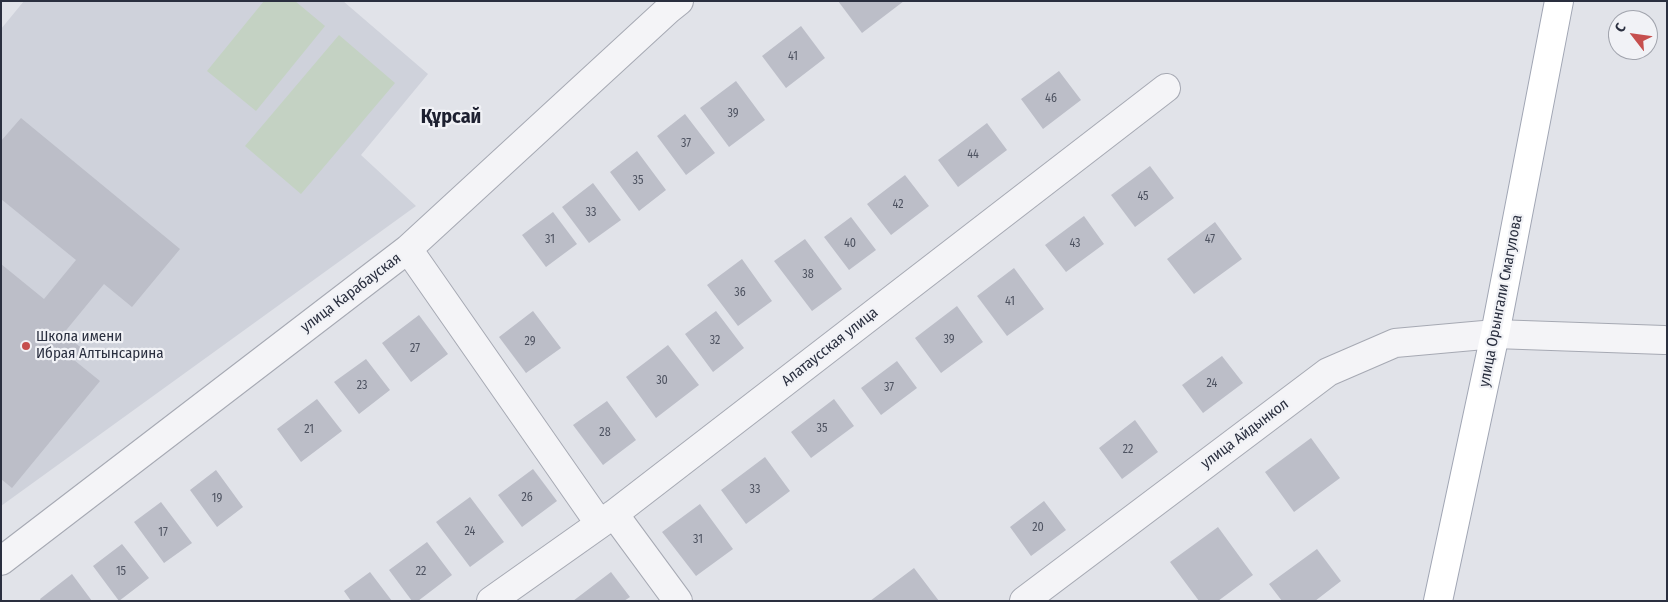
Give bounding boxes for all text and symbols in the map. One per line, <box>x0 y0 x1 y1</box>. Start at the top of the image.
north arrow <box>1608 10 1658 60</box>
text: С <box>1611 20 1630 35</box>
house number: 41 <box>788 50 798 64</box>
house number: 46 <box>1045 92 1057 106</box>
district label: Құрсай <box>421 105 481 129</box>
house number: 39 <box>727 107 739 121</box>
house number: 37 <box>681 137 691 151</box>
house number: 44 <box>967 148 979 162</box>
house number: 35 <box>633 174 643 188</box>
house number: 45 <box>1137 190 1149 204</box>
house number: 42 <box>893 198 903 212</box>
house number: 33 <box>586 206 596 220</box>
street label: улица Орынгали Смагулова <box>1475 213 1527 389</box>
house number: 31 <box>545 233 555 247</box>
house number: 47 <box>1205 233 1215 247</box>
house number: 40 <box>844 237 856 251</box>
house number: 43 <box>1069 237 1081 251</box>
street label: улица Карабауская <box>297 249 405 337</box>
house number: 38 <box>802 268 814 282</box>
house number: 36 <box>734 286 746 300</box>
house number: 41 <box>1005 295 1015 309</box>
street label: Алатаусская улица <box>778 304 882 390</box>
place label: Школа имени Ибрая Алтынсарина <box>36 328 164 363</box>
house number: 39 <box>943 333 955 347</box>
house number: 32 <box>710 334 720 348</box>
house number: 29 <box>524 335 536 349</box>
marker: Школа имени Ибрая Алтынсарина <box>20 340 32 352</box>
house number: 27 <box>410 342 420 356</box>
house number: 30 <box>656 374 668 388</box>
house number: 24 <box>1207 377 1217 391</box>
house number: 23 <box>357 379 367 393</box>
house number: 37 <box>884 381 894 395</box>
street label: улица Айдынкол <box>1198 395 1292 473</box>
house number: 35 <box>817 422 827 436</box>
house number: 21 <box>304 423 314 437</box>
house number: 28 <box>599 426 611 440</box>
house number: 22 <box>1123 443 1133 457</box>
house number: 33 <box>750 483 760 497</box>
house number: 26 <box>521 491 533 505</box>
house number: 19 <box>212 492 222 506</box>
house number: 20 <box>1032 521 1044 535</box>
house number: 24 <box>465 525 475 539</box>
house number: 17 <box>158 526 168 540</box>
house number: 31 <box>693 533 703 547</box>
house number: 15 <box>116 565 126 579</box>
house number: 22 <box>416 565 426 579</box>

